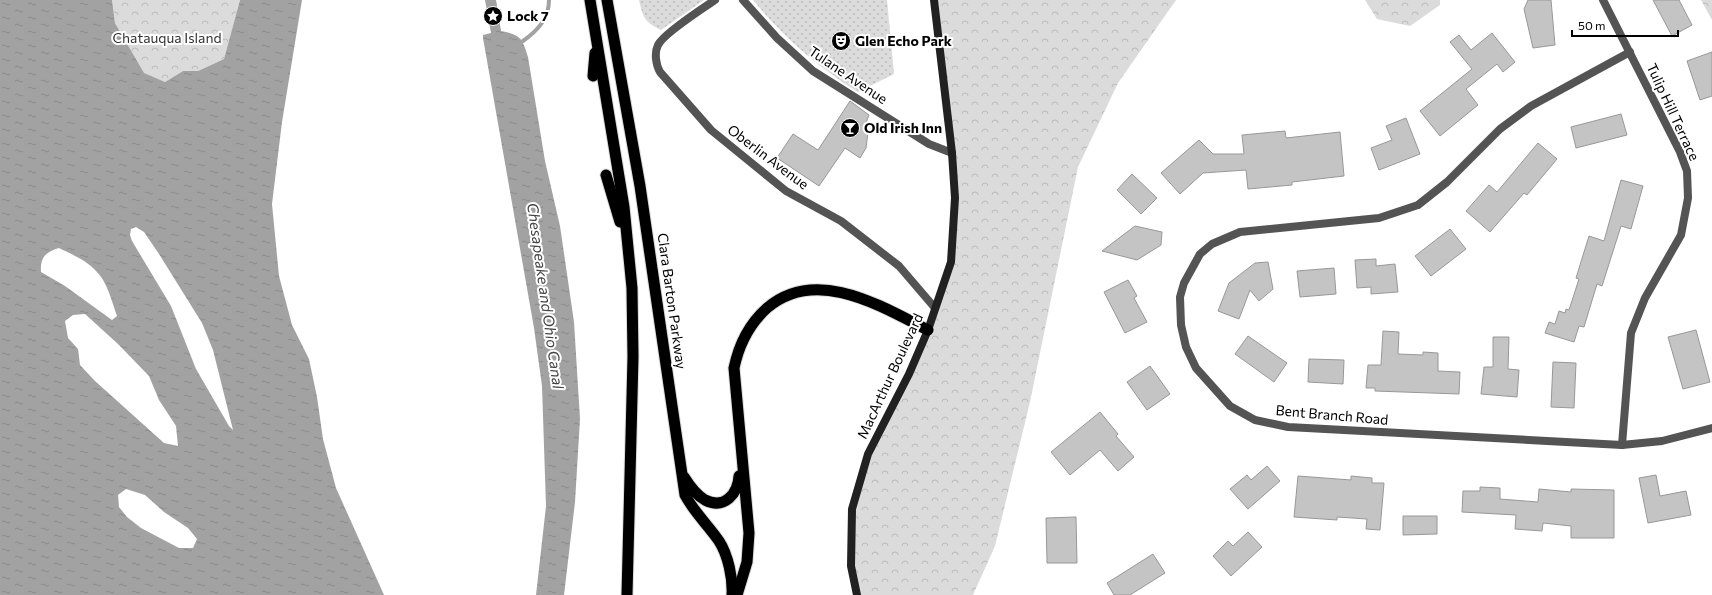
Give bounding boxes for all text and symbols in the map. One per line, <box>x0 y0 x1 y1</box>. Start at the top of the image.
place icon: Lock 7 <box>482 5 504 27</box>
place label: Lock 7 <box>507 7 549 24</box>
scale bar <box>1572 12 1678 38</box>
text: 50 m <box>1578 18 1606 32</box>
park label: Chatauqua Island <box>112 29 222 46</box>
theatre icon: Glen Echo Park <box>830 30 852 52</box>
place label: Glen Echo Park <box>855 32 952 49</box>
street label: Tulane Avenue <box>806 42 891 107</box>
street label: Tulip Hill Terrace <box>1643 60 1703 163</box>
bar icon: Old Irish Inn <box>839 117 861 139</box>
place label: Old Irish Inn <box>864 119 942 136</box>
street label: Oberlin Avenue <box>724 121 812 193</box>
water label: Chesapeake and Ohio Canal <box>524 202 568 391</box>
street label: Clara Barton Parkway <box>655 232 690 370</box>
street label: MacArthur Boulevard <box>853 310 926 441</box>
street label: Bent Branch Road <box>1275 401 1389 428</box>

